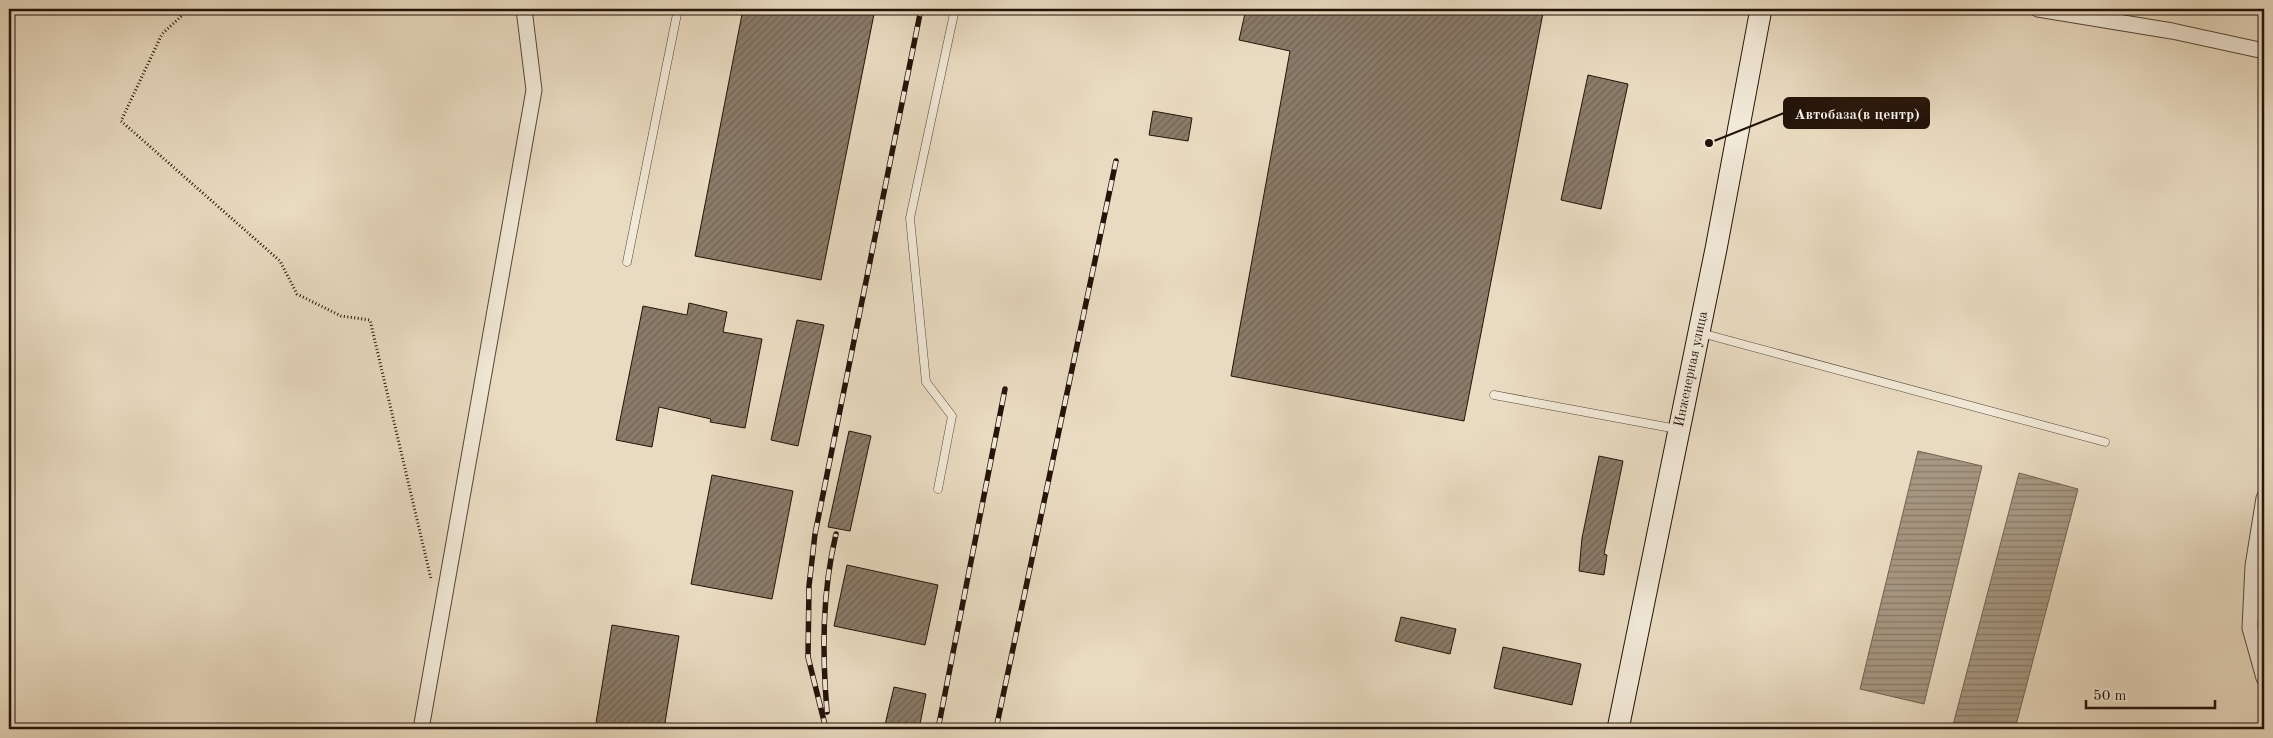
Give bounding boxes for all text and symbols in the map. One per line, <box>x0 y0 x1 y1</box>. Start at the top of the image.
callout: Автобаза(в центр) <box>1784 98 1929 128</box>
text: Автобаза(в центр) <box>1794 108 1920 123</box>
street label: Инженерная улица <box>1672 310 1710 428</box>
scale bar <box>2086 678 2214 710</box>
text: 50 m <box>2093 689 2127 704</box>

